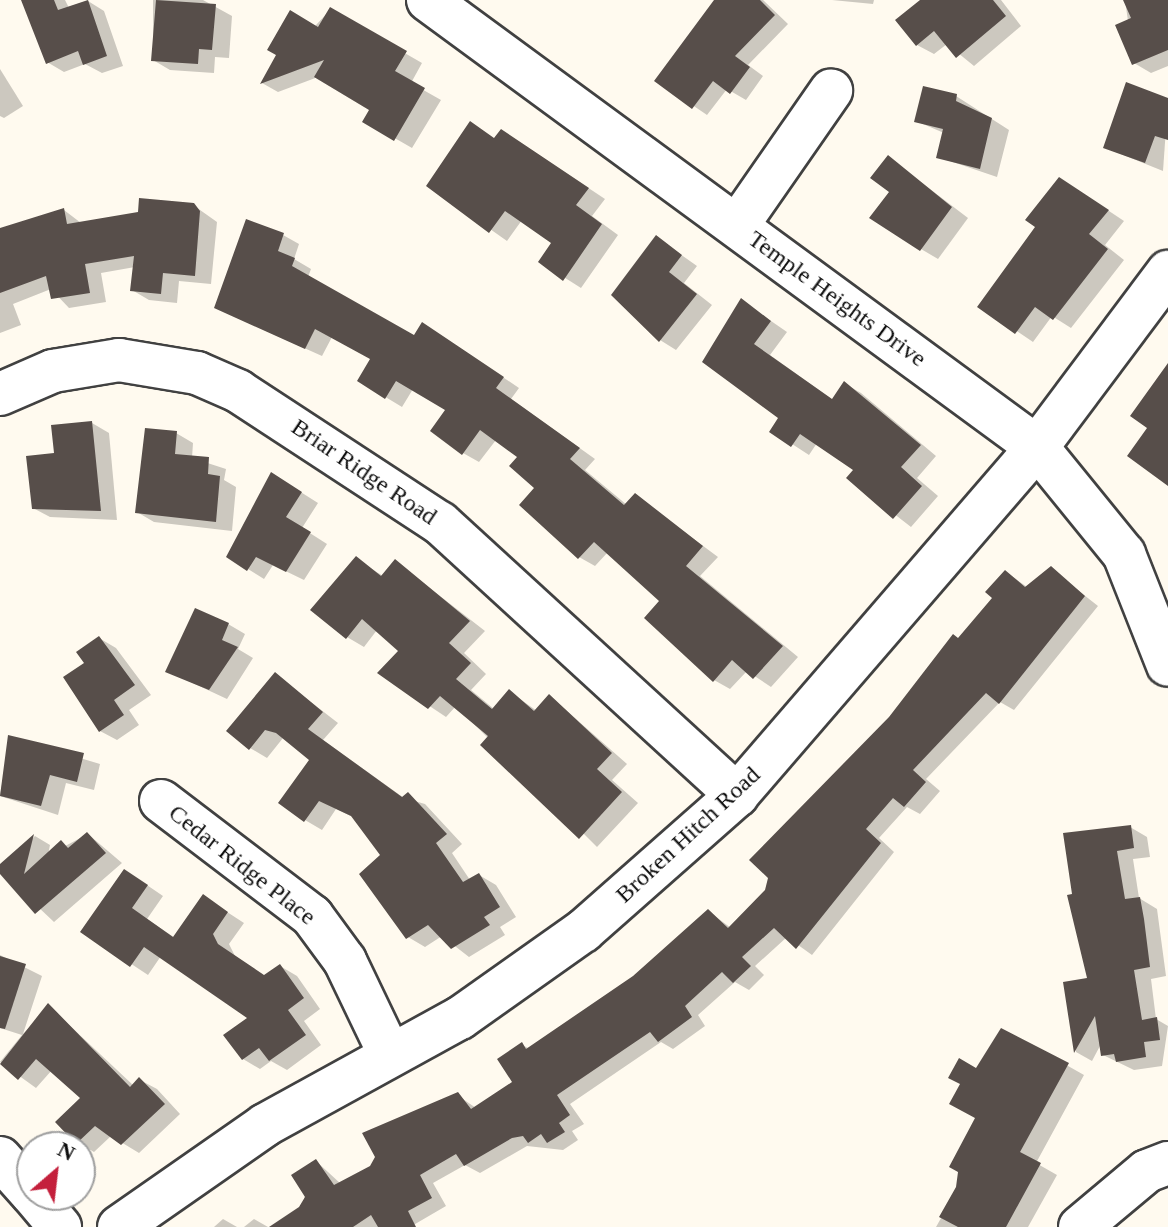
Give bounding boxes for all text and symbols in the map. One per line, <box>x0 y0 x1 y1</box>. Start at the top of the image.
street label: Temple Heights Drive <box>742 225 932 373</box>
street label: Briar Ridge Road <box>286 413 442 531</box>
street label: Broken Hitch Road <box>610 761 766 909</box>
street label: Cedar Ridge Place <box>163 799 321 931</box>
north arrow <box>16 1131 96 1211</box>
text: N <box>54 1136 79 1166</box>

